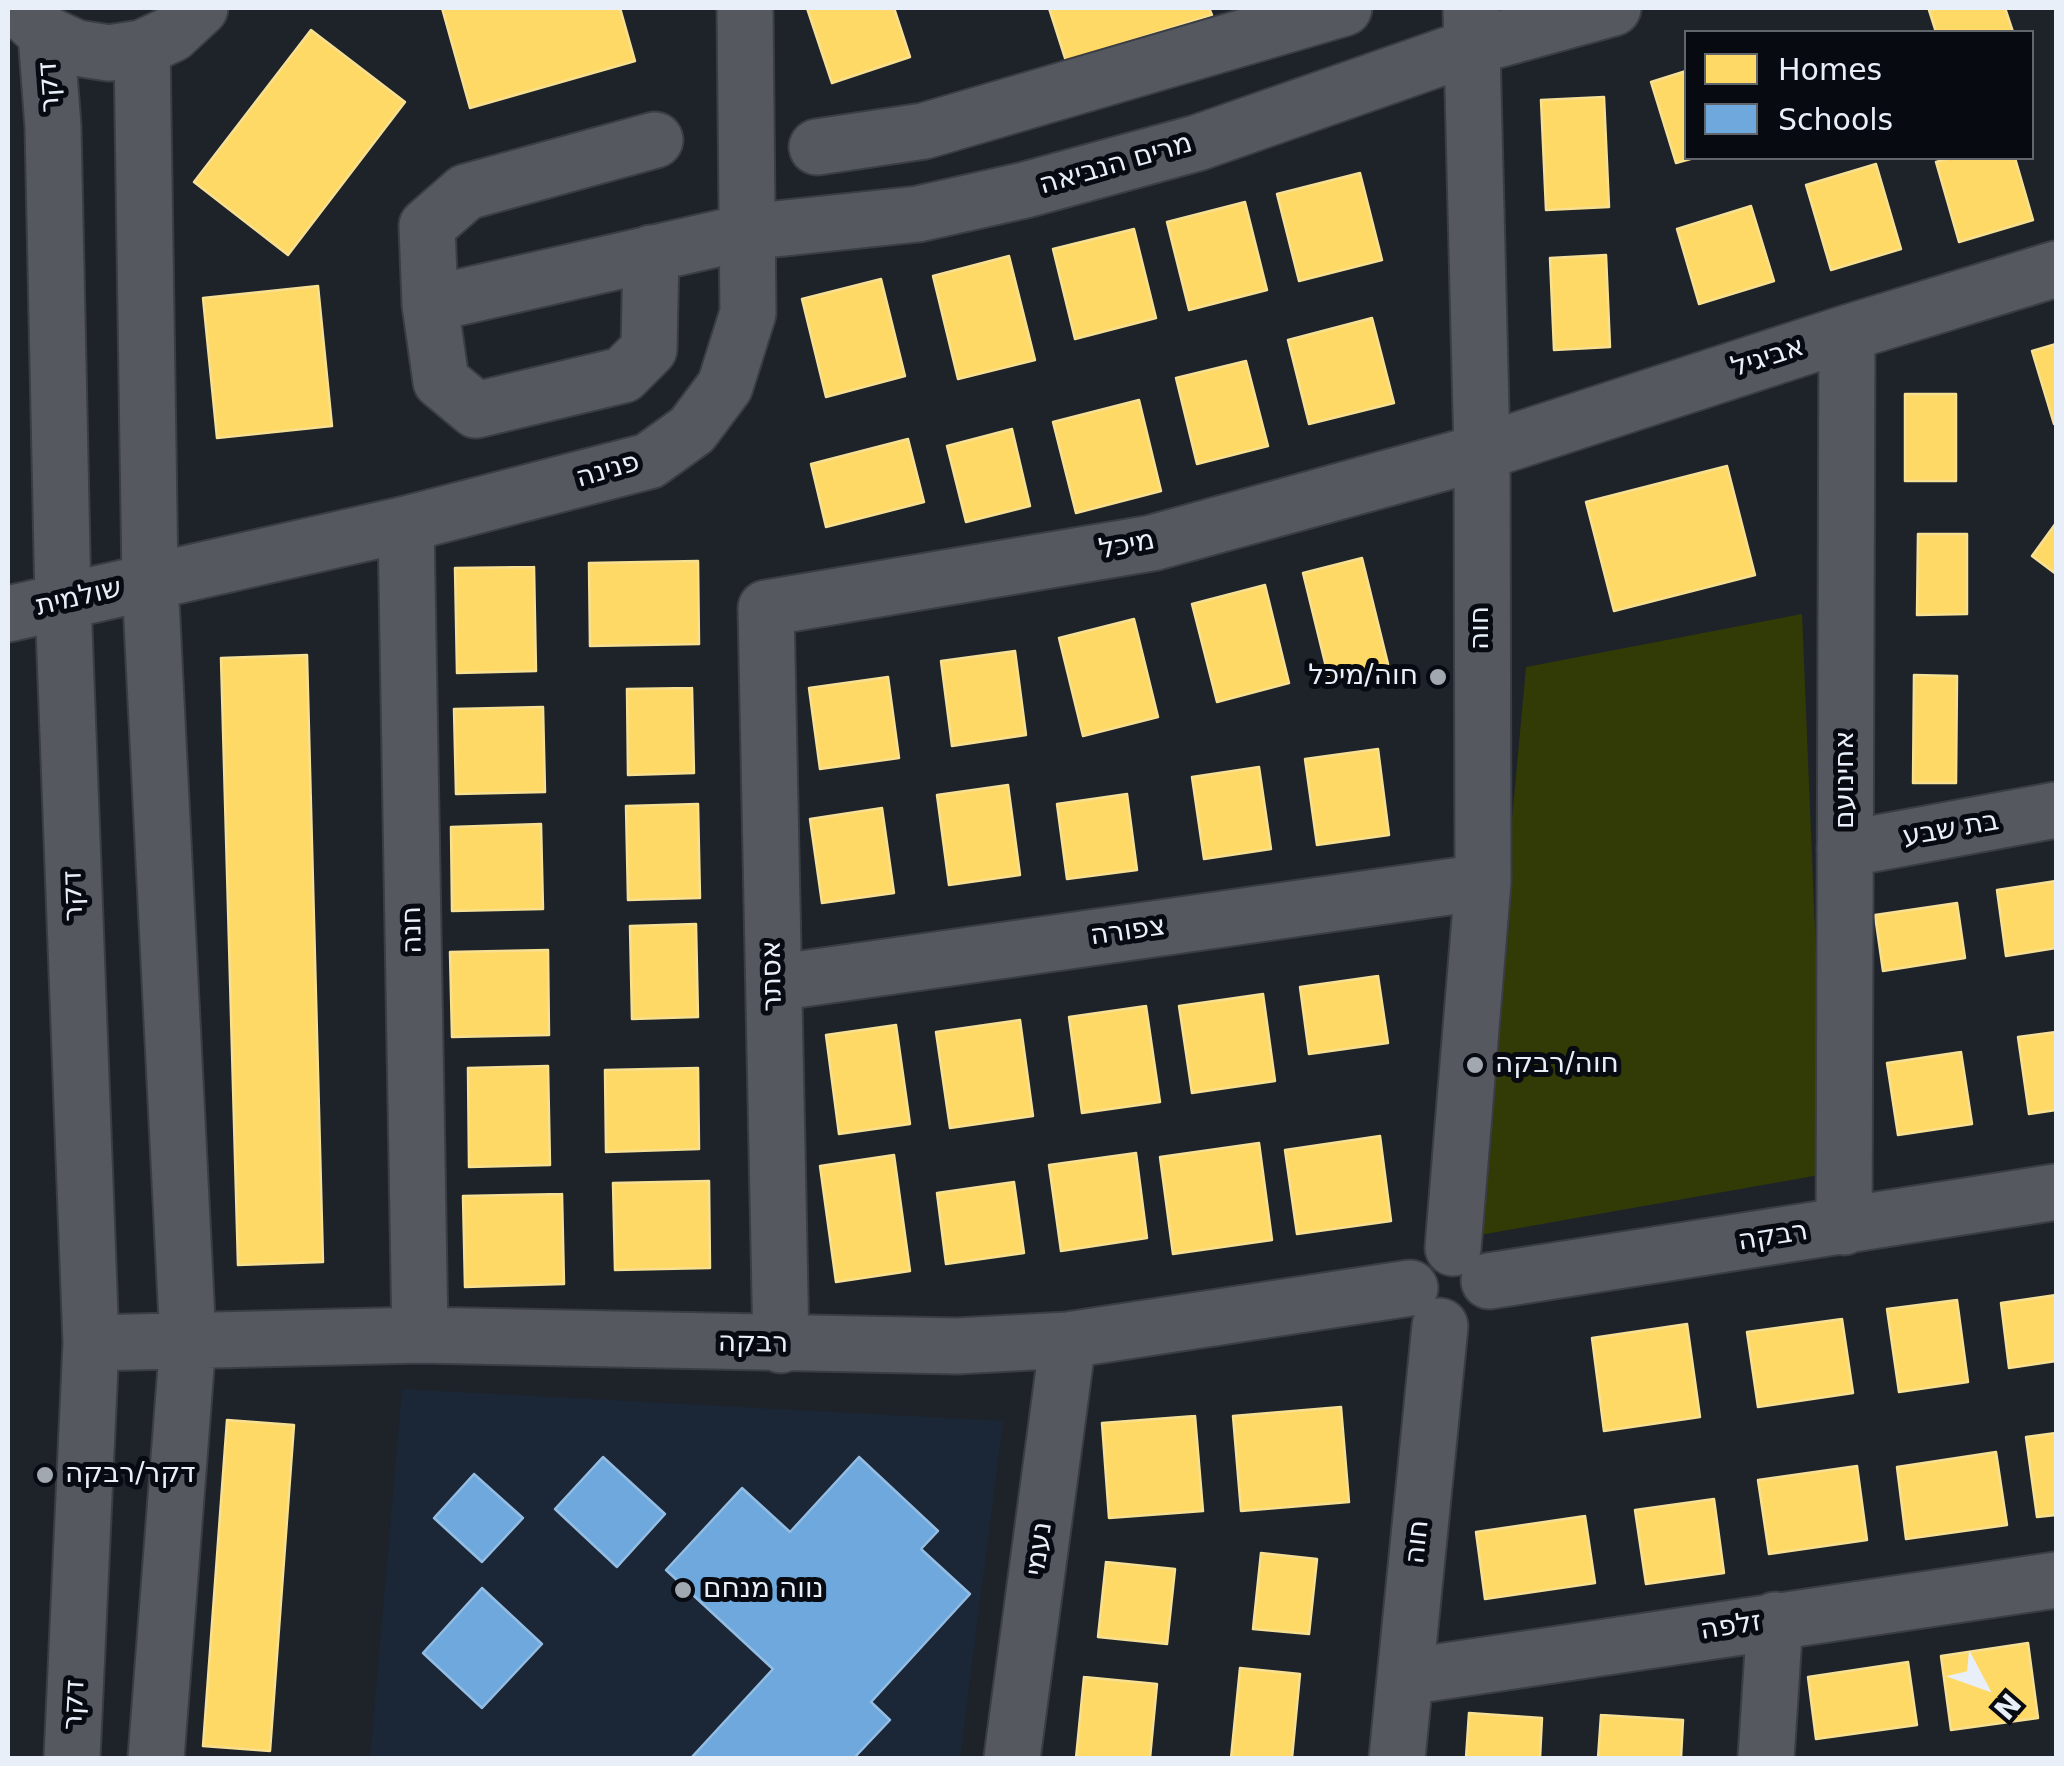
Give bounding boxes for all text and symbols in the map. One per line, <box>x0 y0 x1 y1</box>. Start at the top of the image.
legend <box>1684 30 2034 160</box>
text: Homes <box>1778 52 1882 87</box>
street label: דקר <box>31 60 69 114</box>
text: Schools <box>1778 102 1893 137</box>
street label: מרים הנביאה <box>1036 127 1196 203</box>
street label: אביגיל <box>1727 330 1809 386</box>
street label: פנינה <box>572 446 644 496</box>
street label: מיכל <box>1096 524 1158 568</box>
street label: שולמית <box>33 572 125 624</box>
street label: חוה <box>1464 606 1498 650</box>
place label: חוה/מיכל <box>1308 660 1418 694</box>
marker: חוה/מיכל <box>1427 666 1449 688</box>
street label: אחינועם <box>1829 731 1863 829</box>
street label: בת שבע <box>1900 805 2002 855</box>
street label: דקר <box>56 870 92 922</box>
street label: חנה <box>396 906 430 954</box>
street label: צפורה <box>1088 910 1168 954</box>
street label: אסתר <box>756 940 790 1012</box>
place label: חוה/רבקה <box>1495 1048 1619 1082</box>
marker: חוה/רבקה <box>1464 1054 1486 1076</box>
street label: רבקה <box>1736 1215 1810 1259</box>
street label: רבקה <box>718 1327 788 1361</box>
place label: דקר/רבקה <box>65 1458 196 1492</box>
marker: דקר/רבקה <box>34 1464 56 1486</box>
street label: חוה <box>1399 1518 1437 1566</box>
street label: נעמי <box>1020 1520 1060 1578</box>
place label: נווה מנחם <box>703 1573 824 1607</box>
marker: נווה מנחם <box>672 1579 694 1601</box>
street label: זלפה <box>1698 1606 1764 1648</box>
north arrow <box>1934 1636 2034 1736</box>
street label: דקר <box>57 1679 93 1731</box>
text: N <box>1987 1686 2027 1726</box>

